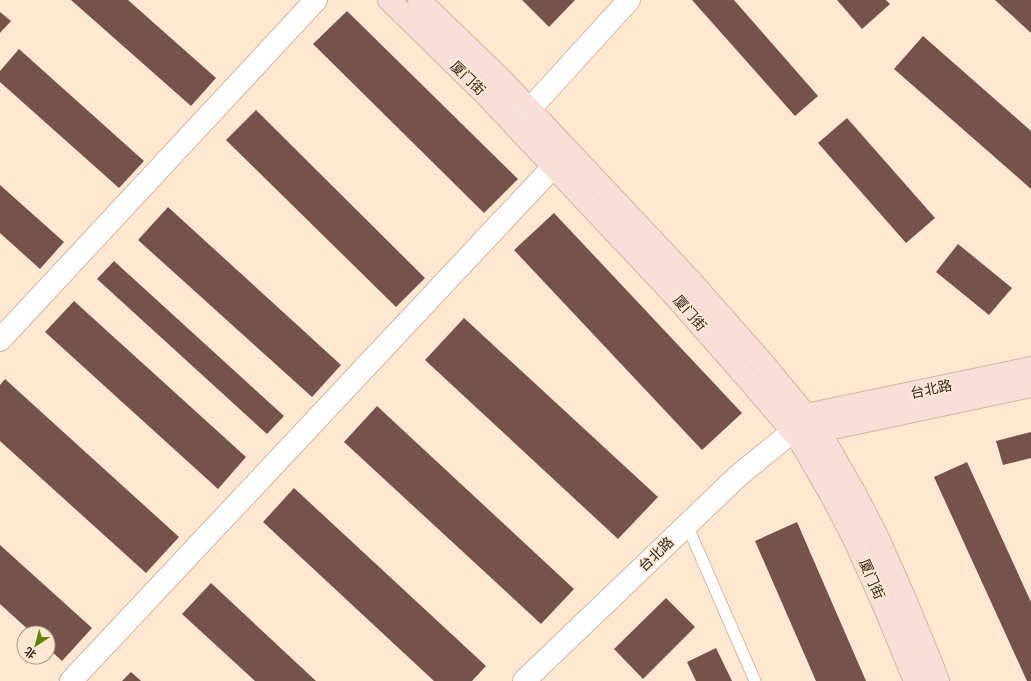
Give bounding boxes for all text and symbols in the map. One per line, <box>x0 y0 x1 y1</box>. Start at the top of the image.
street label: 厦门街 <box>447 58 489 98</box>
street label: 厦门街 <box>670 292 710 334</box>
street label: 台北路 <box>909 377 953 401</box>
street label: 台北路 <box>635 534 677 574</box>
street label: 厦门街 <box>856 557 888 601</box>
north arrow <box>16 625 56 665</box>
text: 北 <box>22 644 39 661</box>

